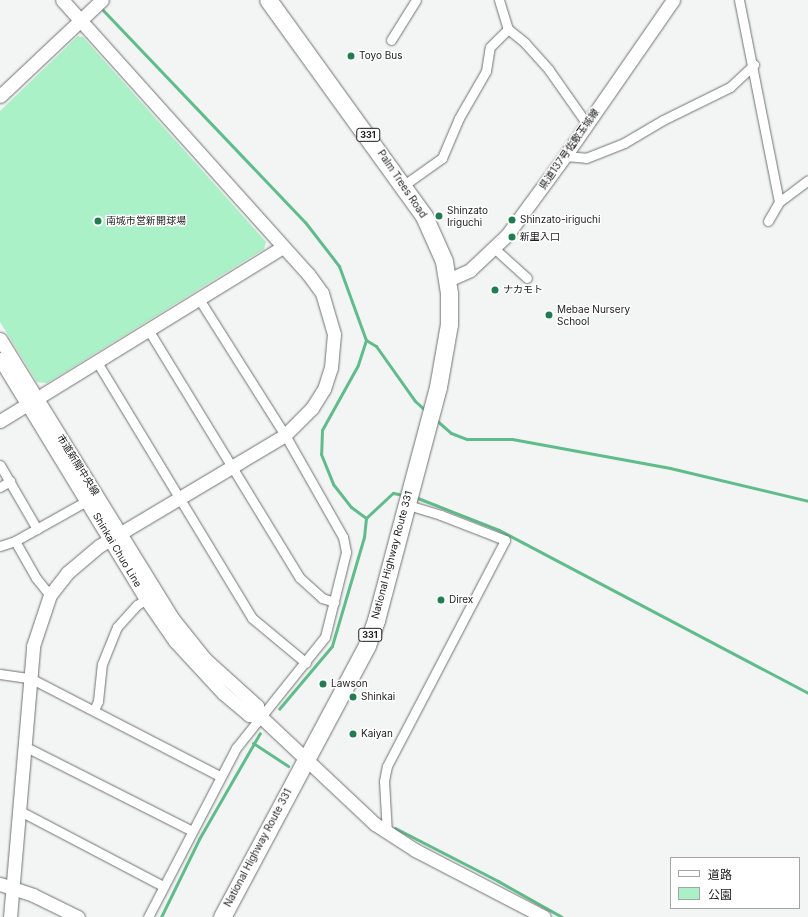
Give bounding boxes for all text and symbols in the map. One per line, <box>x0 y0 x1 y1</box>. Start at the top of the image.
place label: Toyo Bus <box>359 50 402 62</box>
marker: Toyo Bus <box>346 51 356 61</box>
street label: 県道137号佐敷玉城線 <box>537 106 601 192</box>
road number: 331 <box>356 128 380 142</box>
street label: Palm Trees Road <box>375 148 429 220</box>
place label: Shinzato Iriguchi <box>447 204 488 228</box>
marker: Shinzato Iriguchi <box>434 211 444 221</box>
place label: Shinzato-iriguchi <box>520 214 600 226</box>
place label: 南城市営新開球場 <box>106 215 186 227</box>
marker: Shinzato-iriguchi <box>507 215 517 225</box>
marker: 南城市営新開球場 <box>93 216 103 226</box>
place label: 新里入口 <box>520 231 560 243</box>
marker: 新里入口 <box>507 232 517 242</box>
place label: ナカモト <box>503 284 543 296</box>
marker: ナカモト <box>490 285 500 295</box>
place label: Mebae Nursery School <box>557 303 630 326</box>
marker: Mebae Nursery School <box>544 310 554 320</box>
street label: 市道新開中央線 <box>54 432 102 498</box>
street label: National Highway Route 331 <box>369 490 415 620</box>
street label: Shinkai Chuo Line <box>90 511 144 589</box>
place label: Direx <box>449 594 473 606</box>
marker: Direx <box>436 595 446 605</box>
road number: 331 <box>358 628 382 642</box>
place label: Lawson <box>331 678 368 690</box>
marker: Lawson <box>318 679 328 689</box>
place label: Shinkai <box>361 691 395 703</box>
marker: Shinkai <box>348 692 358 702</box>
place label: Kaiyan <box>361 728 393 740</box>
marker: Kaiyan <box>348 729 358 739</box>
street label: National Highway Route 331 <box>222 787 294 909</box>
legend <box>670 857 800 909</box>
text: 道路 <box>708 867 732 882</box>
text: 公園 <box>708 887 732 902</box>

